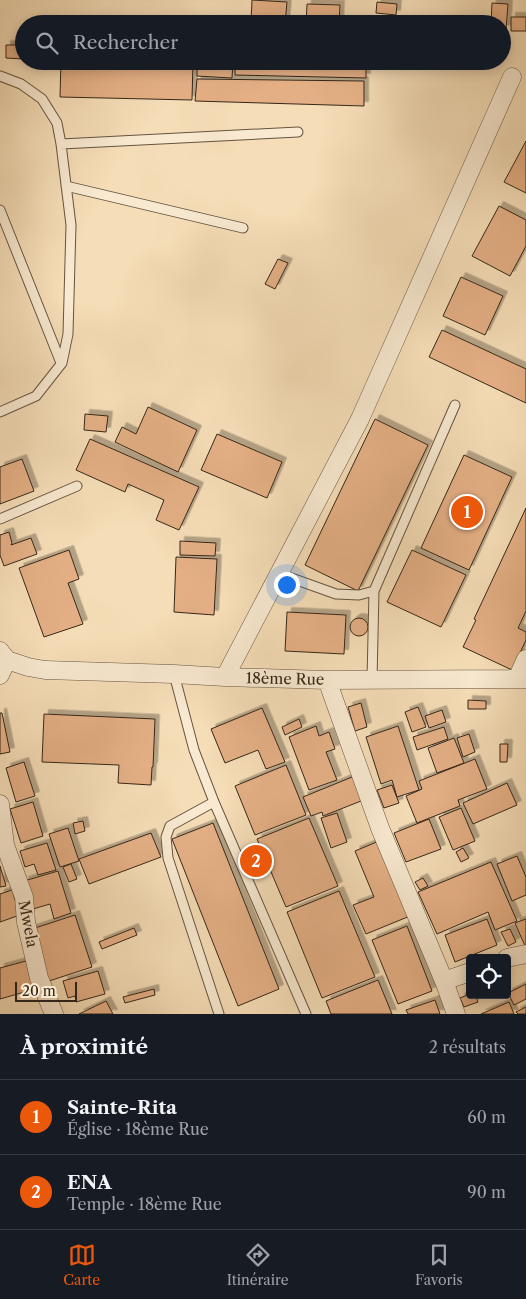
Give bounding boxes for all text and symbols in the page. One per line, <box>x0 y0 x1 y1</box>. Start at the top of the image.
search box <box>15 15 511 70</box>
icon: search <box>33 29 61 57</box>
text: Rechercher <box>73 31 178 54</box>
pin: 1 <box>451 493 483 531</box>
your location <box>274 572 300 598</box>
street label: 18ème Rue <box>246 668 324 689</box>
pin: 2 <box>240 842 272 880</box>
street label: Mwela <box>15 899 42 949</box>
map controls <box>466 954 511 999</box>
button: locate <box>466 954 511 999</box>
scale bar <box>15 979 78 1002</box>
text: 20 m <box>22 982 56 1000</box>
text: À proximité <box>20 1034 148 1059</box>
text: 2 résultats <box>429 1037 506 1057</box>
text: Sainte-Rita <box>67 1096 177 1119</box>
text: 1 <box>32 1107 40 1127</box>
text: 60 m <box>467 1107 506 1127</box>
text: Église · 18ème Rue <box>67 1119 209 1139</box>
text: ENA <box>67 1171 112 1194</box>
text: 2 <box>31 1182 41 1202</box>
text: 90 m <box>467 1182 506 1202</box>
text: Temple · 18ème Rue <box>67 1194 222 1214</box>
tab: Carte <box>63 1241 100 1289</box>
tab: Itinéraire <box>227 1241 289 1289</box>
tab: Favoris <box>415 1241 463 1289</box>

